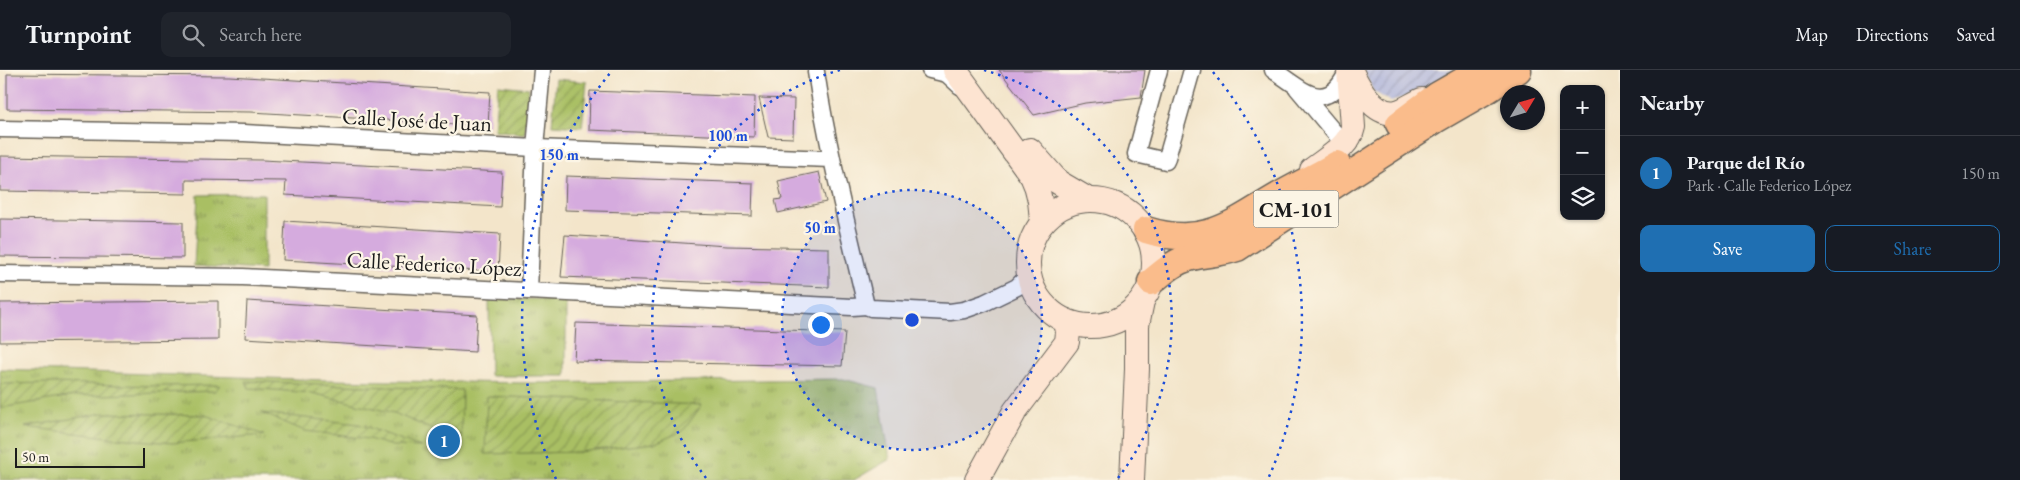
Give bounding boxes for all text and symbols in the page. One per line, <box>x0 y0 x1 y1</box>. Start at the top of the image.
search box <box>161 12 511 57</box>
text: Turnpoint <box>25 19 131 50</box>
icon: search <box>179 21 207 49</box>
text: Search here <box>219 22 302 47</box>
text: Map <box>1796 23 1828 46</box>
text: Directions <box>1856 23 1928 46</box>
text: Saved <box>1956 23 1995 46</box>
north arrow <box>1500 85 1545 130</box>
map controls <box>1560 85 1605 220</box>
button: + <box>1560 85 1605 130</box>
text: Nearby <box>1640 89 1704 116</box>
street label: Calle José de Juan <box>341 102 493 138</box>
text: 100 m <box>708 126 748 145</box>
button: − <box>1560 130 1605 175</box>
text: 150 m <box>539 145 579 164</box>
text: Parque del Río <box>1687 150 1805 175</box>
text: 1 <box>1652 163 1660 184</box>
text: 150 m <box>1961 163 2000 184</box>
button: layers <box>1560 175 1605 220</box>
text: Park · Calle Federico López <box>1687 175 1851 196</box>
road number: CM-101 <box>1254 190 1338 228</box>
text: 50 m <box>804 218 836 237</box>
button: Save <box>1640 225 1815 272</box>
button: Share <box>1825 225 2000 272</box>
street label: Calle Federico López <box>346 245 523 283</box>
centre of rings <box>903 311 921 329</box>
your location <box>808 312 834 338</box>
pin: 1 <box>428 422 460 460</box>
scale bar <box>15 445 145 468</box>
text: 50 m <box>22 448 49 466</box>

